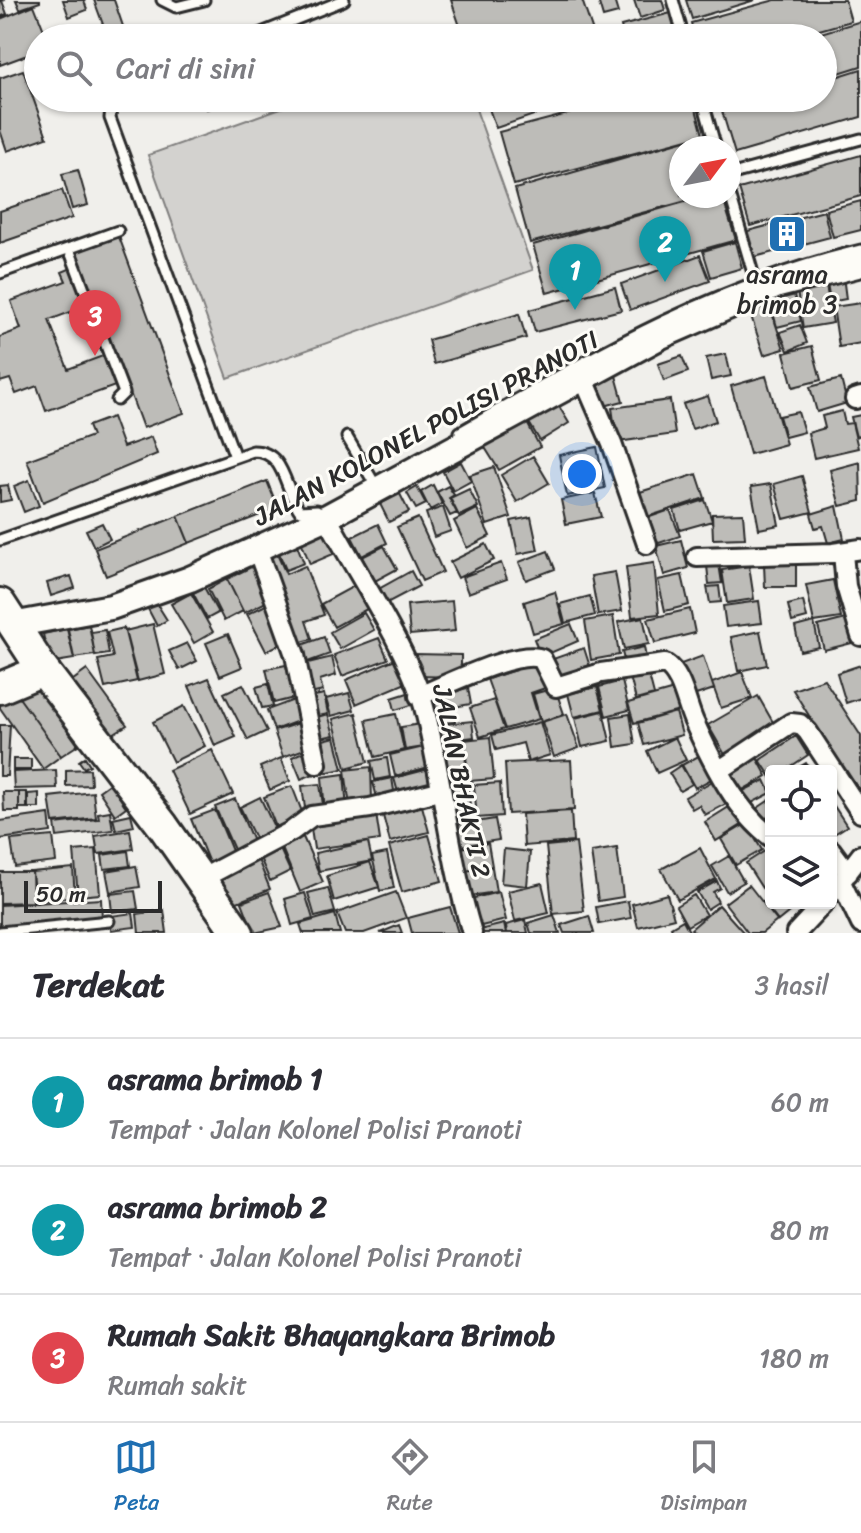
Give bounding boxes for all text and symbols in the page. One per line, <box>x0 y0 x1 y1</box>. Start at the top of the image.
search box <box>24 24 837 112</box>
text: Cari di sini <box>116 41 255 95</box>
icon: search <box>52 46 96 90</box>
north arrow <box>669 136 741 208</box>
building icon: asrama brimob 3 <box>766 213 808 255</box>
pin: 2 <box>639 216 691 282</box>
pin: 1 <box>549 244 601 310</box>
place label: asrama brimob 3 <box>737 251 837 327</box>
pin: 3 <box>69 290 121 356</box>
street label: JALAN KOLONEL POLISI PRANOTI <box>244 317 607 539</box>
your location <box>562 454 602 494</box>
street label: JALAN BHAKTI 2 <box>419 679 505 882</box>
map controls <box>765 765 837 909</box>
button: locate <box>765 765 837 837</box>
button: layers <box>765 837 837 909</box>
text: 50 m <box>36 875 86 914</box>
scale bar <box>24 877 162 913</box>
text: Terdekat <box>32 955 165 1015</box>
text: 3 hasil <box>755 962 829 1008</box>
text: asrama brimob 1 <box>108 1052 323 1106</box>
text: 1 <box>52 1079 64 1125</box>
text: 60 m <box>771 1079 829 1125</box>
text: Tempat · Jalan Kolonel Polisi Pranoti <box>108 1106 521 1152</box>
text: asrama brimob 2 <box>108 1180 327 1234</box>
text: 2 <box>50 1207 66 1253</box>
text: 80 m <box>770 1207 829 1253</box>
text: Tempat · Jalan Kolonel Polisi Pranoti <box>108 1234 521 1280</box>
text: Rumah Sakit Bhayangkara Brimob <box>108 1308 555 1362</box>
text: 3 <box>51 1335 65 1381</box>
text: 180 m <box>759 1335 829 1381</box>
text: Rumah sakit <box>108 1362 247 1408</box>
tab: Peta <box>114 1435 159 1522</box>
tab: Rute <box>387 1435 433 1522</box>
tab: Disimpan <box>660 1435 747 1522</box>

